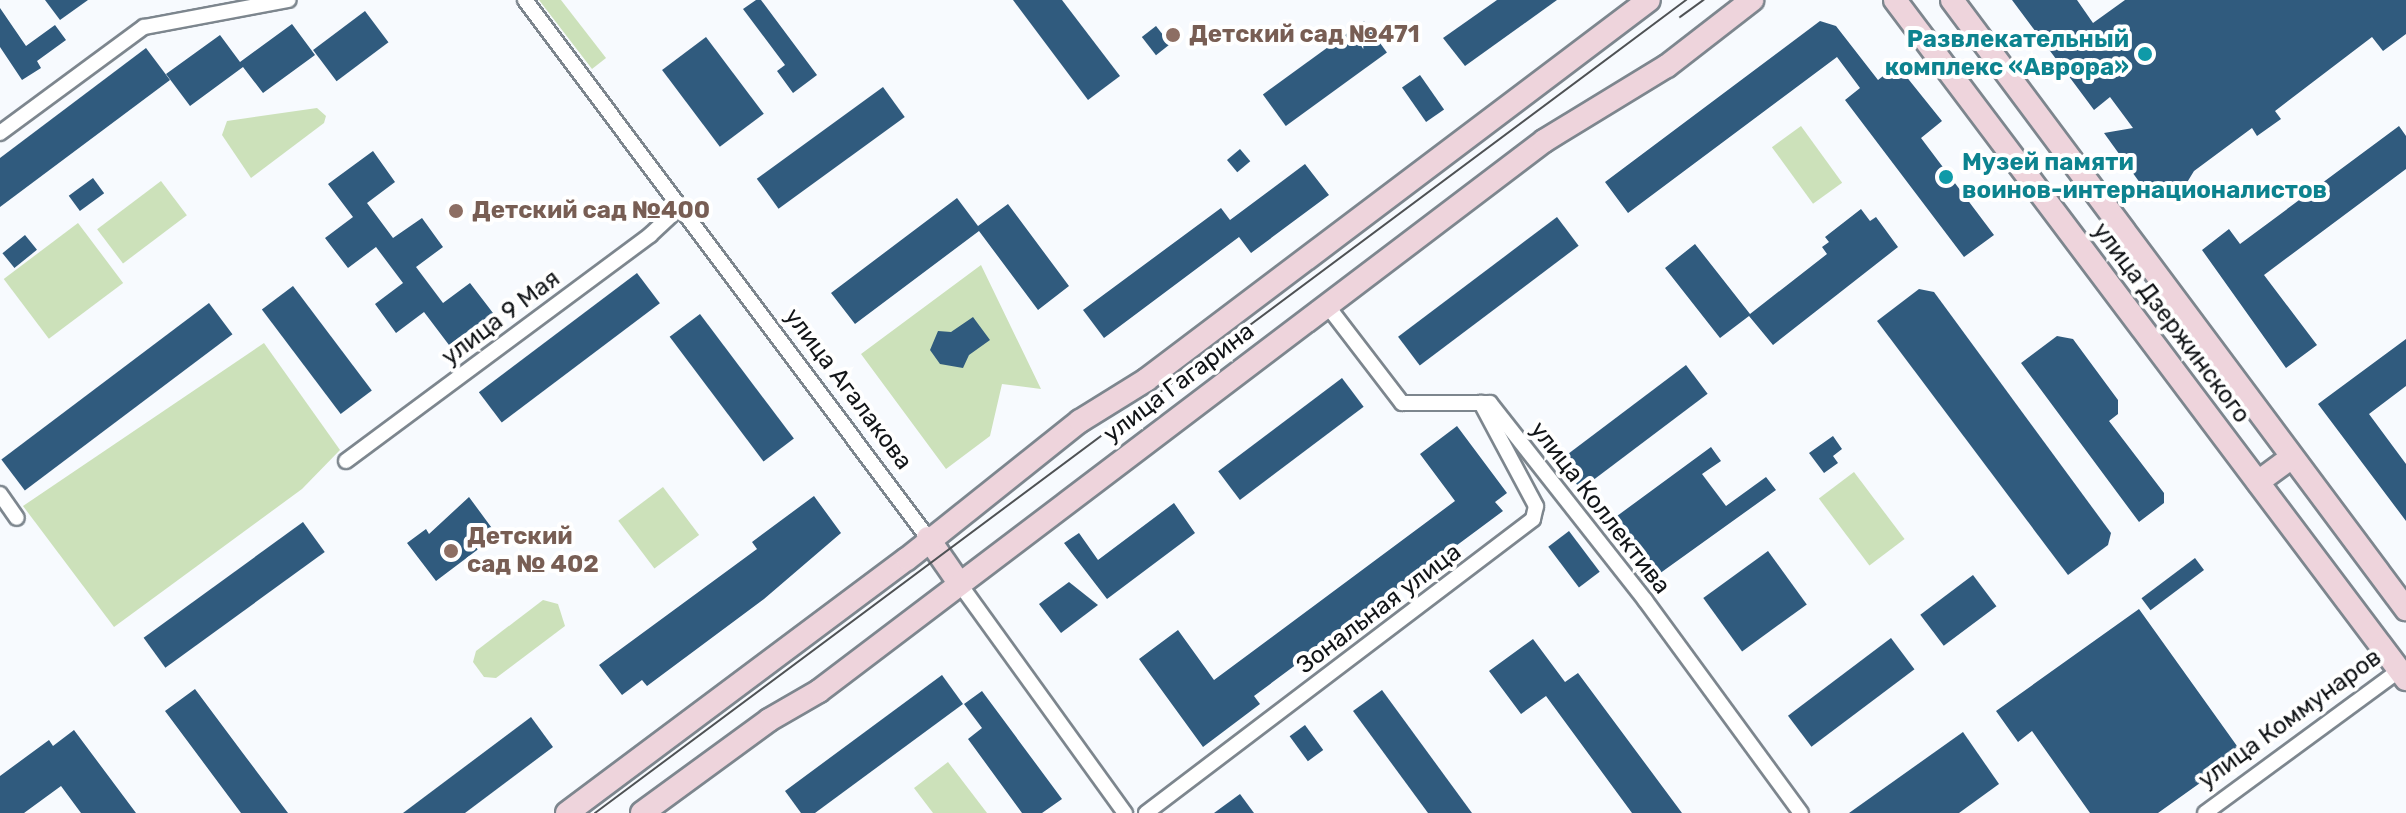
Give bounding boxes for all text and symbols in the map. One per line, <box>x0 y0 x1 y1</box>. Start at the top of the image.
place label: Детский сад №471 <box>1189 21 1420 49</box>
marker: Детский сад №471 <box>1164 26 1182 44</box>
place label: Развлекательный комплекс «Аврора» <box>1885 26 2129 82</box>
marker: Развлекательный комплекс «Аврора» <box>2136 45 2154 63</box>
place label: Музей памяти воинов-интернационалистов <box>1962 149 2327 205</box>
marker: Музей памяти воинов-интернационалистов <box>1937 168 1955 186</box>
place label: Детский сад №400 <box>472 197 710 225</box>
marker: Детский сад №400 <box>447 202 465 220</box>
street label: улица Дзержинского <box>2086 217 2256 429</box>
street label: улица 9 Мая <box>436 264 566 372</box>
street label: улица Агалакова <box>778 303 918 475</box>
street label: улица Гагарина <box>1098 317 1260 449</box>
street label: улица Коллектива <box>1524 416 1676 600</box>
place label: Детский сад № 402 <box>467 523 599 579</box>
street label: Зональная улица <box>1291 538 1467 680</box>
marker: Детский сад № 402 <box>442 542 460 560</box>
street label: улица Коммунаров <box>2193 643 2387 795</box>

